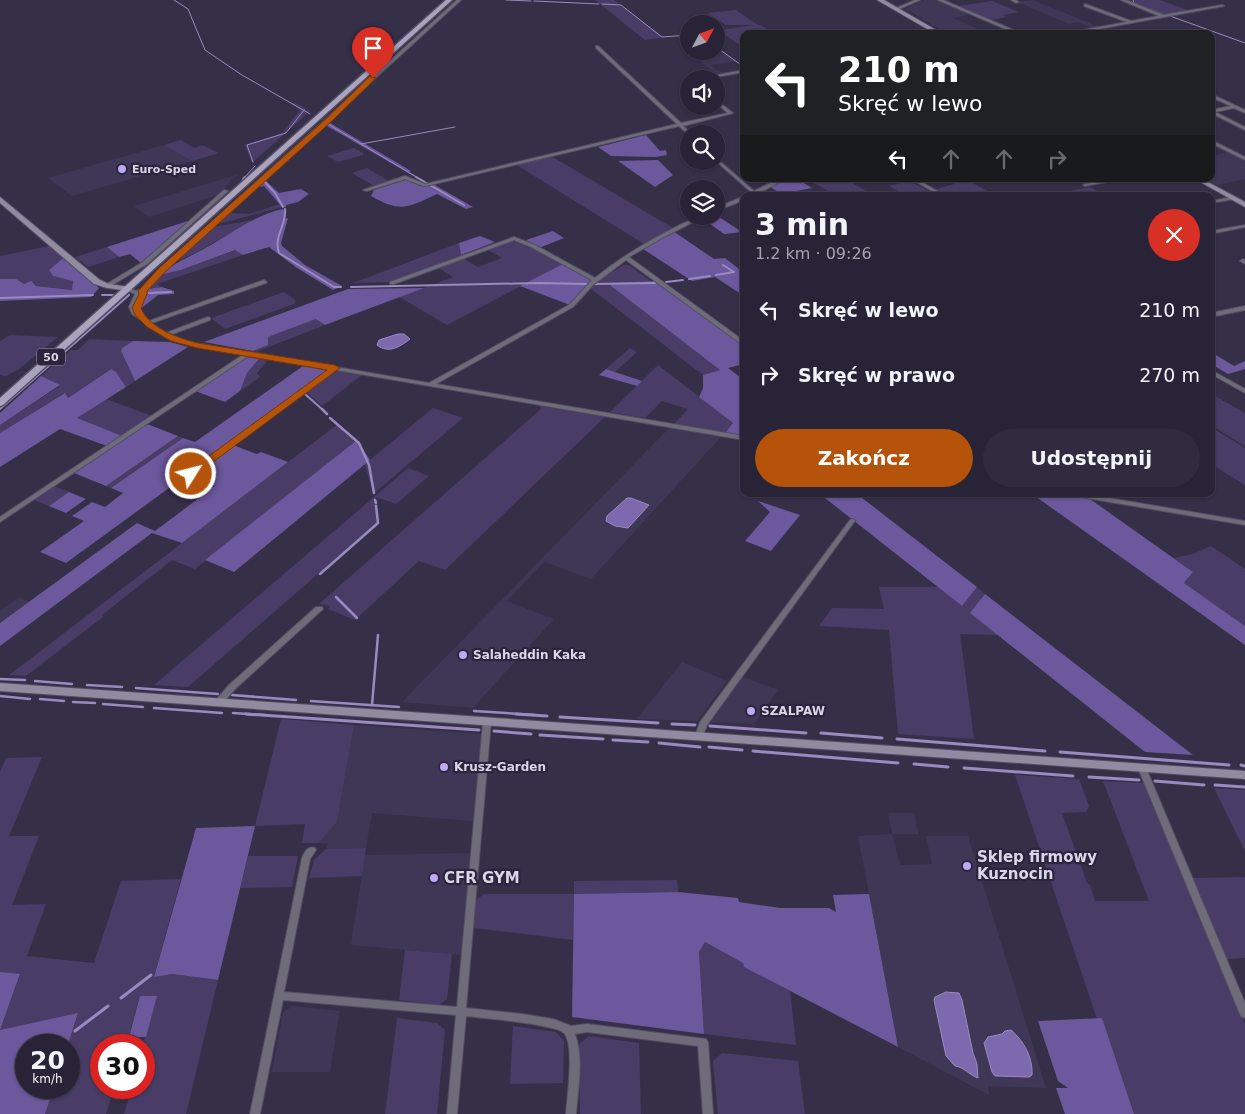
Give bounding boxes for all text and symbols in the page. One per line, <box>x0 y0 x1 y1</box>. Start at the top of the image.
north arrow <box>680 15 725 60</box>
map controls <box>680 15 725 225</box>
pin <box>352 27 394 78</box>
icon: arrive <box>359 34 387 62</box>
icon: left <box>755 50 820 115</box>
text: 210 m <box>838 50 960 90</box>
button: sound <box>680 70 725 115</box>
text: Skręć w lewo <box>838 91 982 116</box>
button: search <box>680 125 725 170</box>
icon: left <box>884 145 912 173</box>
icon: ahead <box>937 145 965 173</box>
icon: ahead <box>990 145 1018 173</box>
icon: right <box>1043 145 1071 173</box>
marker: Euro-Sped <box>116 163 128 175</box>
place label: Euro-Sped <box>132 163 196 176</box>
button: layers <box>680 180 725 225</box>
text: 3 min <box>755 207 849 242</box>
button: close <box>1148 209 1200 261</box>
text: 1.2 km · 09:26 <box>755 244 872 263</box>
icon: left <box>755 296 783 324</box>
text: Skręć w lewo <box>798 299 939 321</box>
text: 210 m <box>1139 299 1200 321</box>
road number: 50 <box>37 348 65 366</box>
icon: right <box>755 361 783 389</box>
text: Skręć w prawo <box>798 364 955 386</box>
text: 270 m <box>1139 364 1200 386</box>
button: Zakończ <box>755 429 973 487</box>
button: Udostępnij <box>983 429 1200 487</box>
position arrow <box>164 447 216 499</box>
place label: Salaheddin Kaka <box>473 648 586 662</box>
marker: Salaheddin Kaka <box>457 649 469 661</box>
place label: SZALPAW <box>761 704 825 718</box>
marker: SZALPAW <box>745 705 757 717</box>
place label: Krusz-Garden <box>454 760 546 774</box>
marker: Krusz-Garden <box>438 761 450 773</box>
place label: Sklep firmowy Kuznocin <box>977 848 1097 883</box>
marker: Sklep firmowy Kuznocin <box>961 860 973 872</box>
place label: CFR GYM <box>444 869 520 887</box>
marker: CFR GYM <box>428 872 440 884</box>
speed limit sign: 30 <box>90 1034 155 1099</box>
text: 20 <box>30 1046 65 1075</box>
text: km/h <box>32 1072 63 1086</box>

